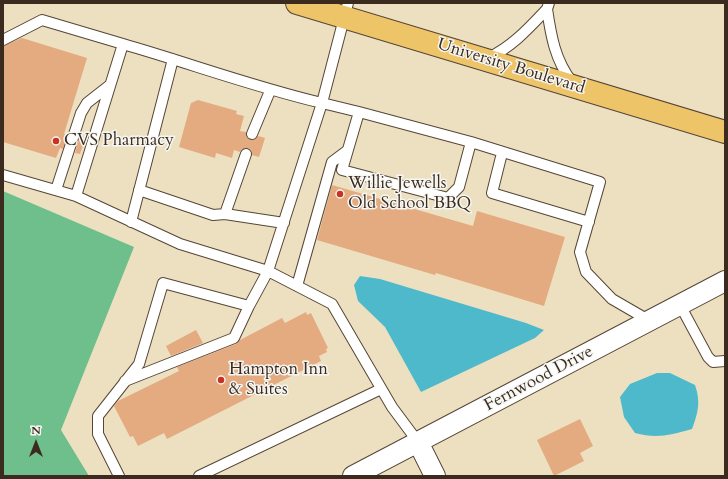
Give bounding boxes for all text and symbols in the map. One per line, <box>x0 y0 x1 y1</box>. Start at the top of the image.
street label: University Boulevard <box>435 35 587 99</box>
place label: CVS Pharmacy <box>64 131 174 151</box>
marker: CVS Pharmacy <box>51 136 61 146</box>
place label: Willie Jewells Old School BBQ <box>348 174 471 214</box>
marker: Willie Jewells Old School BBQ <box>335 189 345 199</box>
street label: Fernwood Drive <box>481 342 597 416</box>
place label: Hampton Inn & Suites <box>229 360 328 400</box>
marker: Hampton Inn & Suites <box>216 375 226 385</box>
north arrow <box>16 423 56 463</box>
text: N <box>31 423 41 438</box>

